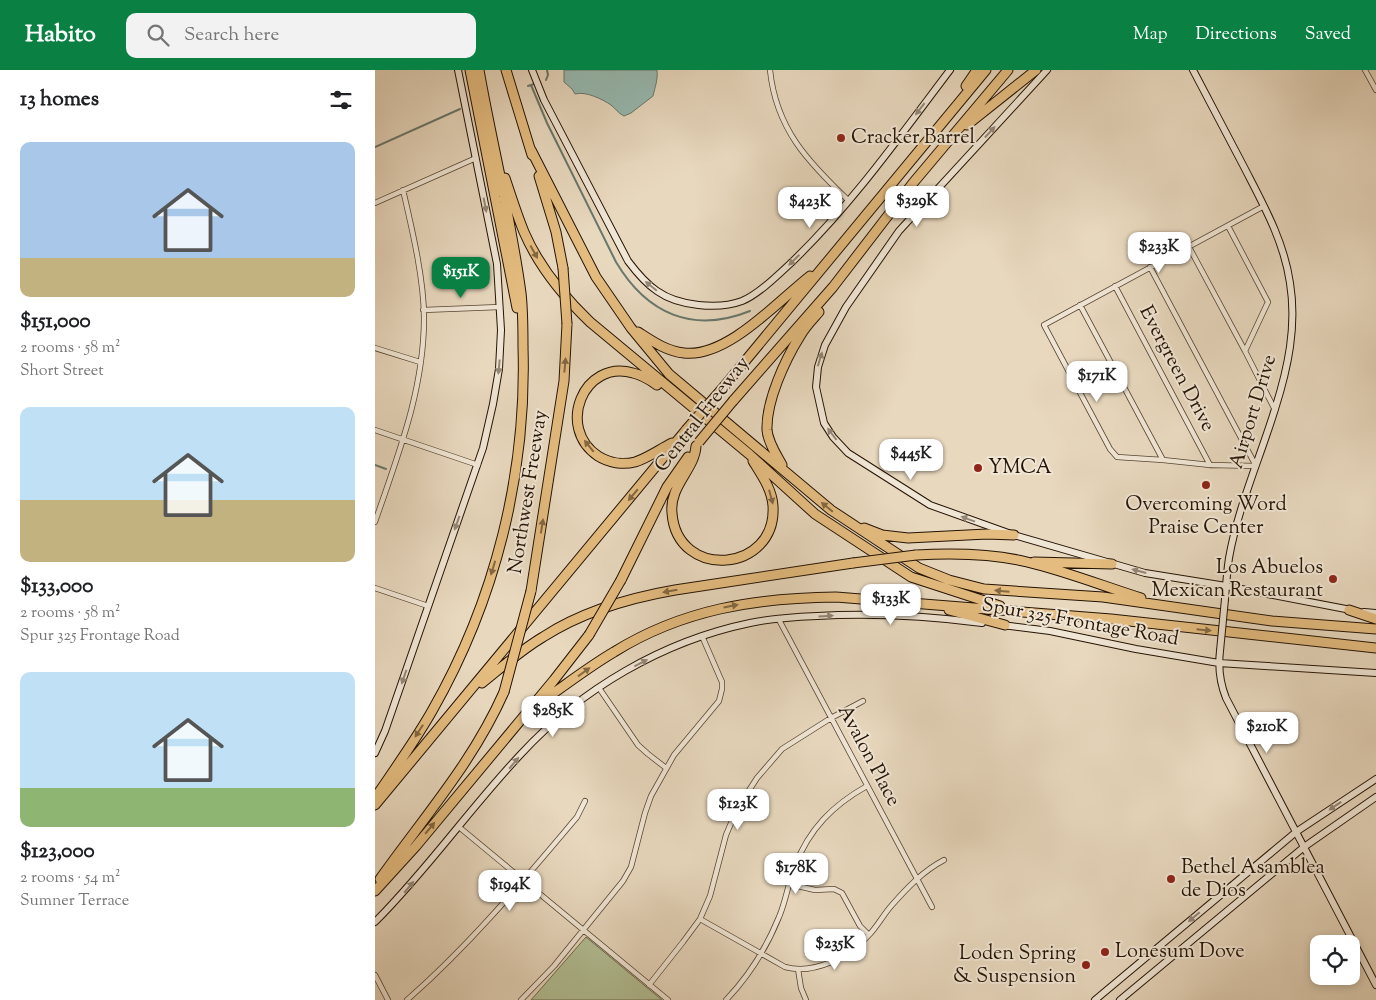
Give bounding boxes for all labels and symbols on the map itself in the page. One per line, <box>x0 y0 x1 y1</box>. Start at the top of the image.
one-way arrow <box>915 102 926 115</box>
place label: Cracker Barrel <box>851 124 976 153</box>
one-way arrow <box>984 127 996 139</box>
marker: Cracker Barrel <box>835 132 847 144</box>
pin: $423K <box>775 186 845 229</box>
pin: $329K <box>882 186 952 228</box>
one-way arrow <box>482 198 490 214</box>
pin: $233K <box>1124 232 1194 274</box>
one-way arrow <box>530 244 538 259</box>
one-way arrow <box>788 254 800 266</box>
pin: $151K <box>426 256 496 299</box>
one-way arrow <box>644 280 657 291</box>
street label: Evergreen Drive <box>1131 301 1221 437</box>
street label: Central Freeway <box>648 351 758 479</box>
street label: Airport Drive <box>1223 351 1285 473</box>
one-way arrow <box>817 352 825 367</box>
one-way arrow <box>561 357 569 373</box>
one-way arrow <box>494 359 502 375</box>
pin: $171K <box>1062 360 1132 403</box>
street label: Northwest Freeway <box>502 408 556 576</box>
one-way arrow <box>826 428 837 441</box>
pin: $445K <box>876 438 946 481</box>
one-way arrow <box>583 440 594 453</box>
place label: YMCA <box>988 454 1052 483</box>
marker: YMCA <box>972 462 984 474</box>
marker: Overcoming Word Praise Center <box>1200 479 1212 491</box>
one-way arrow <box>627 488 638 501</box>
one-way arrow <box>767 490 775 505</box>
place label: Overcoming Word Praise Center <box>1125 491 1287 543</box>
one-way arrow <box>821 501 834 512</box>
one-way arrow <box>960 515 975 523</box>
one-way arrow <box>453 516 460 531</box>
one-way arrow <box>538 517 546 533</box>
place label: Los Abuelos Mexican Restaurant <box>1151 554 1323 606</box>
one-way arrow <box>489 561 497 576</box>
one-way arrow <box>1131 567 1146 575</box>
marker: Los Abuelos Mexican Restaurant <box>1327 573 1339 585</box>
pin: $133K <box>856 584 926 626</box>
one-way arrow <box>994 587 1010 595</box>
one-way arrow <box>661 588 677 596</box>
street label: Spur 325 Frontage Road <box>979 591 1181 655</box>
one-way arrow <box>723 602 738 610</box>
one-way arrow <box>819 611 835 619</box>
one-way arrow <box>1197 626 1213 634</box>
one-way arrow <box>634 659 648 667</box>
one-way arrow <box>577 667 591 677</box>
one-way arrow <box>400 669 407 684</box>
pin: $285K <box>518 696 588 738</box>
street label: Avalon Place <box>829 700 907 812</box>
pin: $210K <box>1232 712 1302 754</box>
one-way arrow <box>414 725 424 738</box>
one-way arrow <box>508 756 519 769</box>
pin: $123K <box>703 788 773 831</box>
one-way arrow <box>1328 801 1342 811</box>
one-way arrow <box>425 822 436 835</box>
pin: $178K <box>761 852 831 895</box>
place label: Bethel Asamblea de Dios <box>1181 854 1325 906</box>
pin: $194K <box>475 870 545 912</box>
marker: Bethel Asamblea de Dios <box>1165 873 1177 885</box>
one-way arrow <box>403 881 414 893</box>
one-way arrow <box>1188 912 1201 923</box>
pin: $235K <box>800 928 870 971</box>
place label: Lonesum Dove <box>1115 938 1245 967</box>
place label: Loden Spring & Suspension <box>953 940 1076 992</box>
marker: Lonesum Dove <box>1099 946 1111 958</box>
marker: Loden Spring & Suspension <box>1080 959 1092 971</box>

